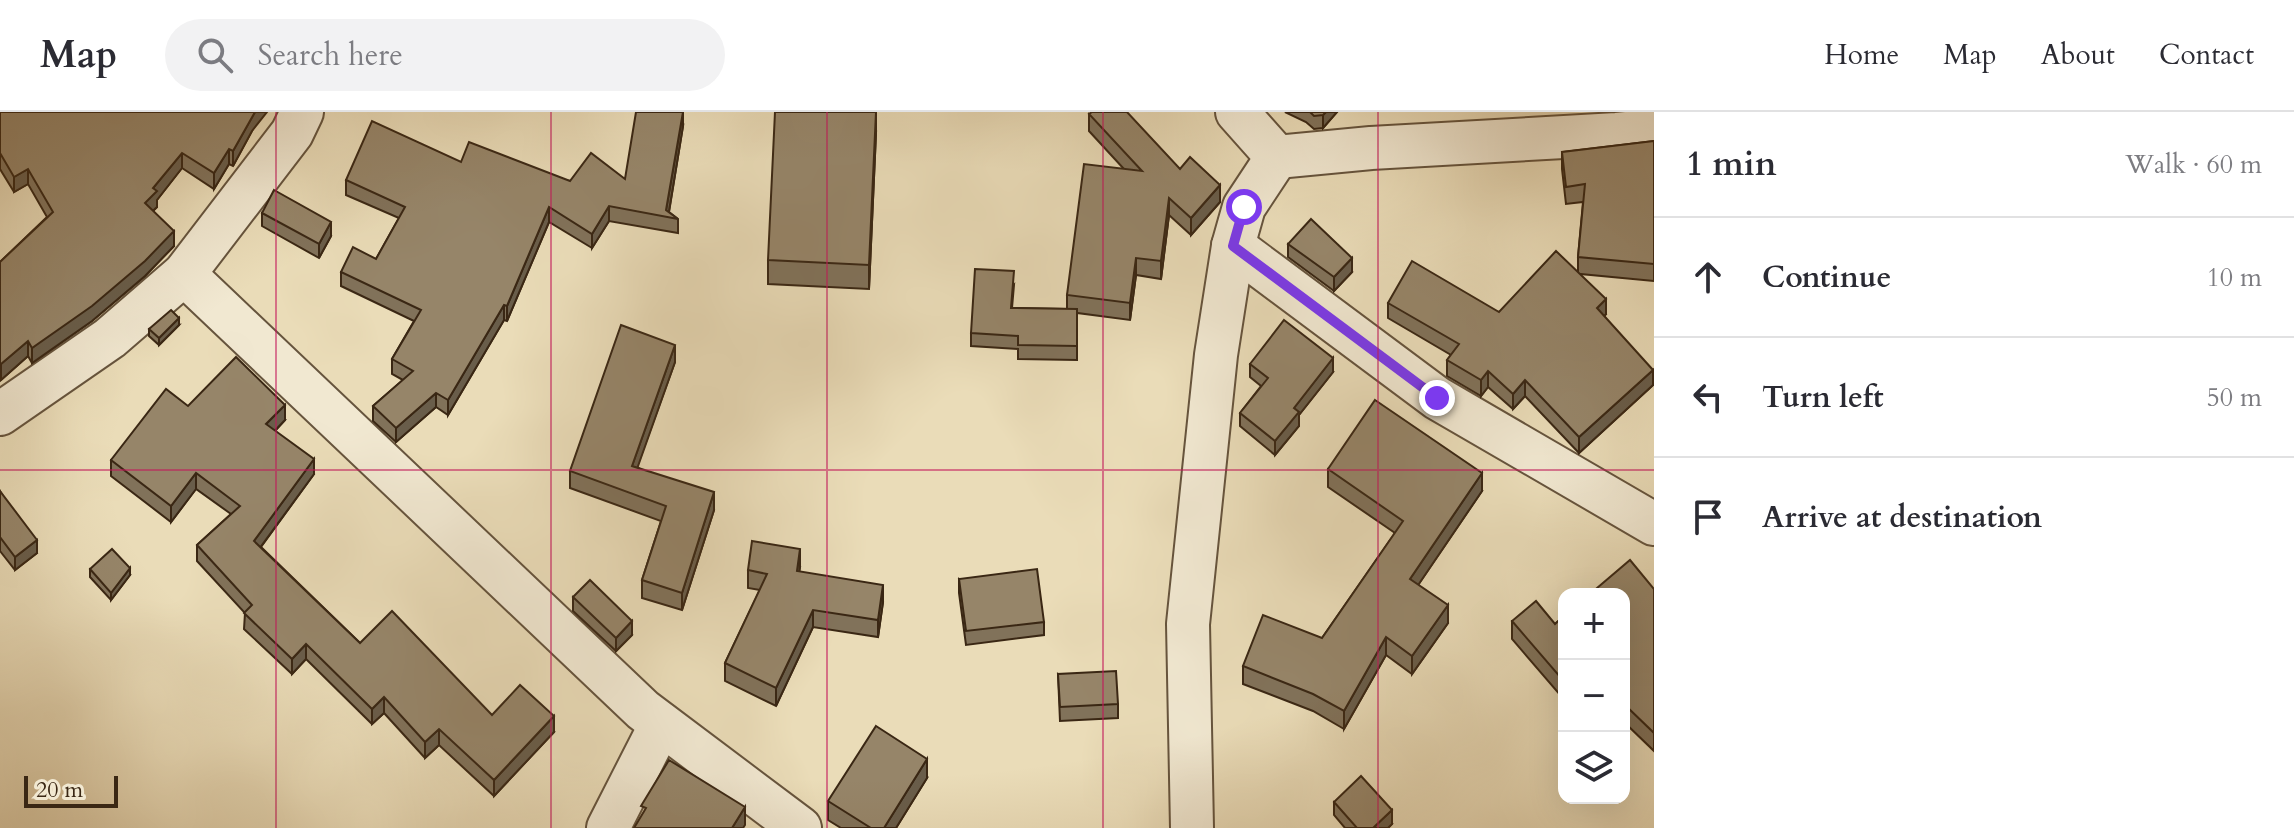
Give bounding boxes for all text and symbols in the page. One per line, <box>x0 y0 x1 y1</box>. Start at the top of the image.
search box <box>165 19 725 91</box>
text: Map <box>40 29 117 81</box>
icon: search <box>193 33 237 77</box>
text: Search here <box>257 35 403 76</box>
text: Home <box>1824 36 1899 74</box>
text: Map <box>1943 36 1997 74</box>
text: About <box>2041 36 2115 74</box>
text: Contact <box>2159 36 2254 74</box>
text: 1 min <box>1686 141 1777 187</box>
text: Walk · 60 m <box>2125 147 2262 182</box>
route start <box>1226 189 1262 225</box>
icon: ahead <box>1686 255 1730 299</box>
text: Continue <box>1762 257 1891 298</box>
text: 10 m <box>2206 260 2262 295</box>
icon: left <box>1686 375 1730 419</box>
text: Turn left <box>1762 377 1884 418</box>
route end <box>1419 380 1455 416</box>
text: 50 m <box>2206 380 2262 415</box>
icon: arrive <box>1686 495 1730 539</box>
text: Arrive at destination <box>1762 497 2042 538</box>
map controls <box>1558 588 1630 804</box>
button: + <box>1558 588 1630 660</box>
button: − <box>1558 660 1630 732</box>
button: layers <box>1558 732 1630 804</box>
scale bar <box>24 772 118 808</box>
text: 20 m <box>36 775 83 805</box>

